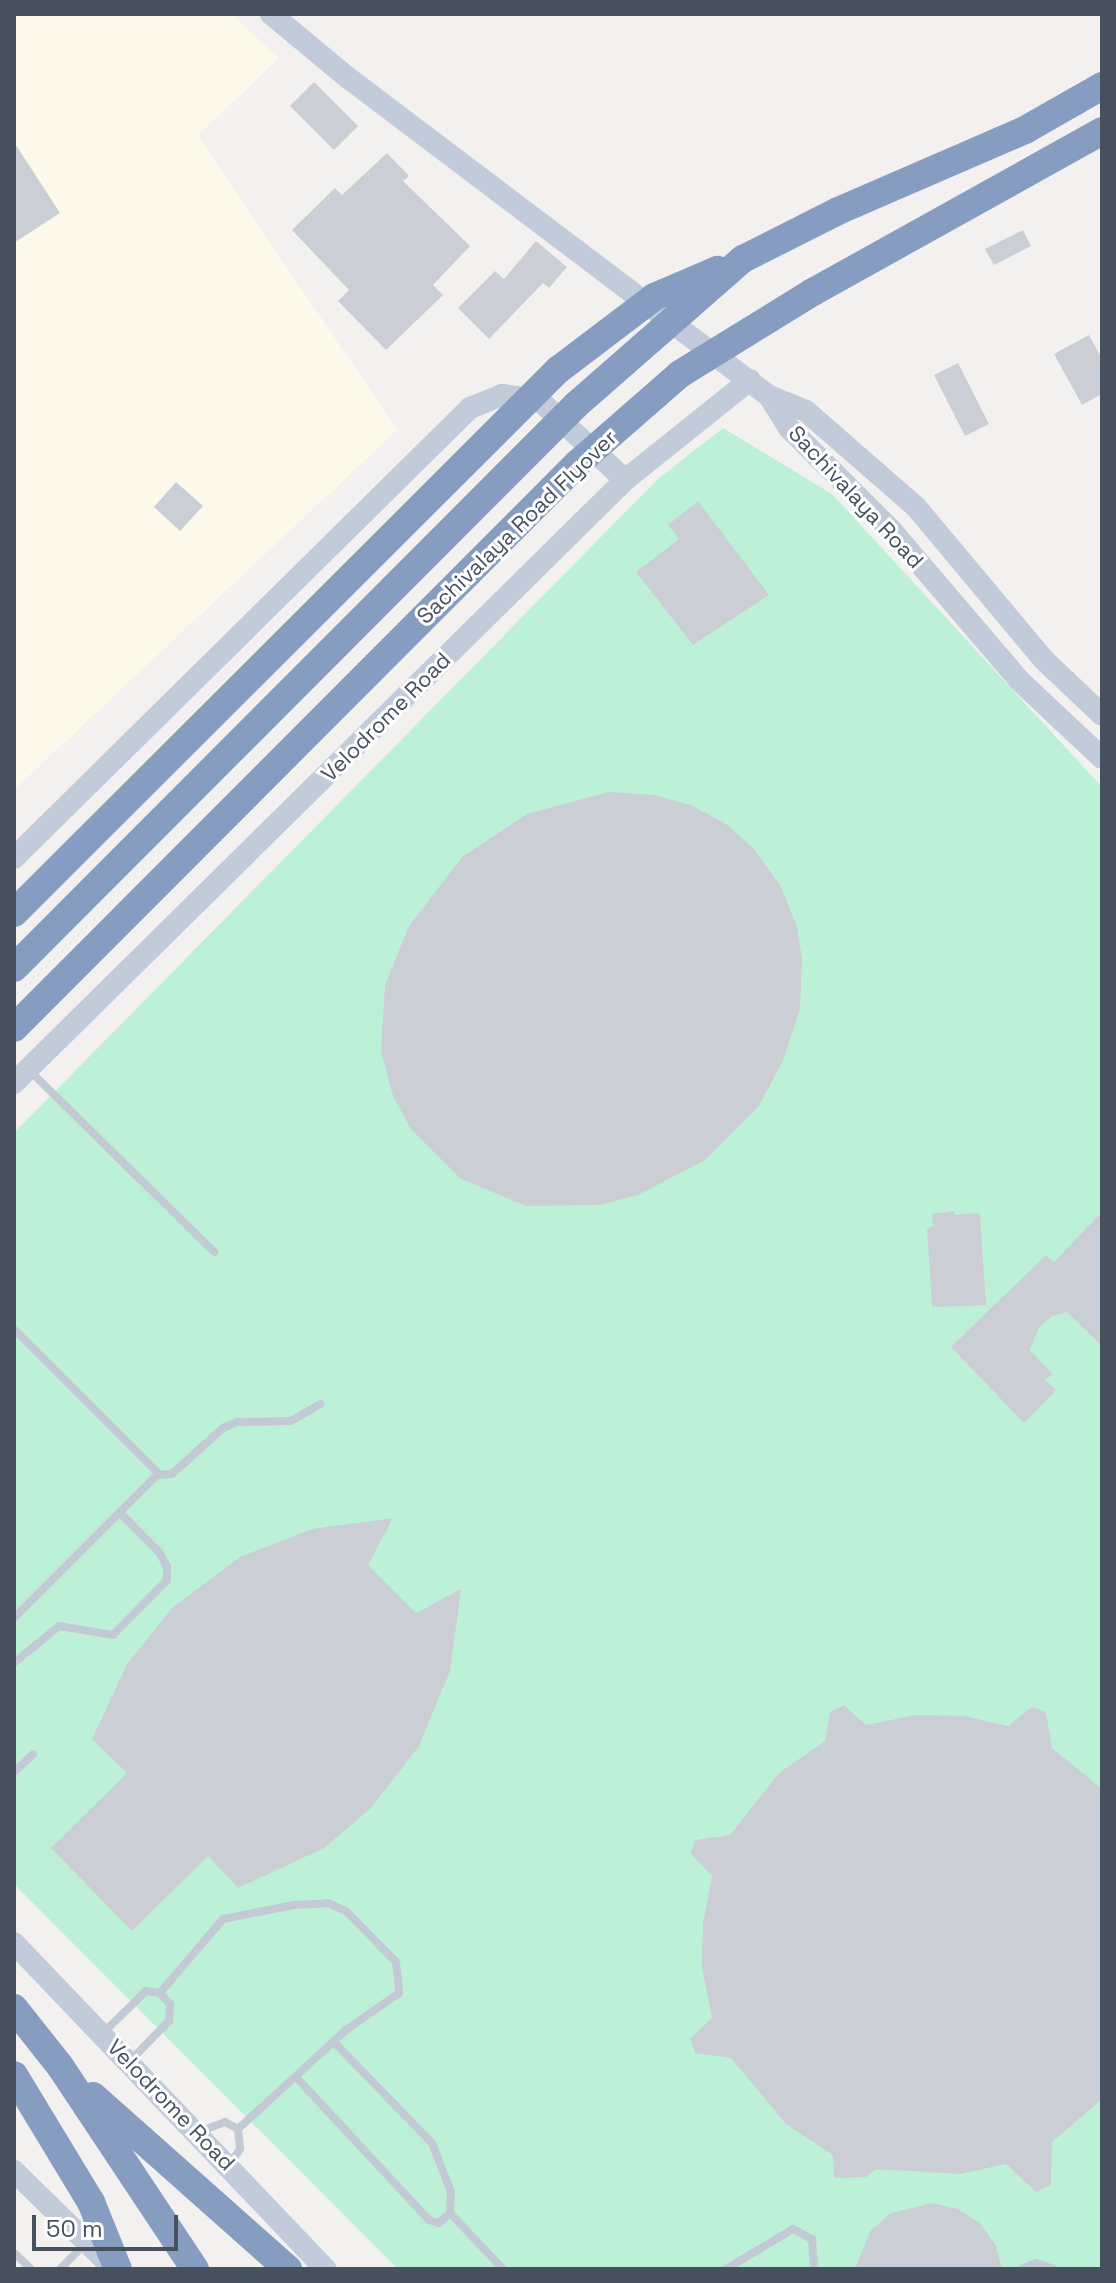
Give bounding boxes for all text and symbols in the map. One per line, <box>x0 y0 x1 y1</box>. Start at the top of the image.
street label: Sachivalaya Road <box>783 420 929 574</box>
street label: Sachivalaya Road Flyover <box>412 424 622 630</box>
street label: Velodrome Road <box>316 647 456 787</box>
street label: Velodrome Road <box>102 2034 240 2176</box>
scale bar <box>36 2199 182 2249</box>
text: 50 m <box>46 2213 103 2244</box>

